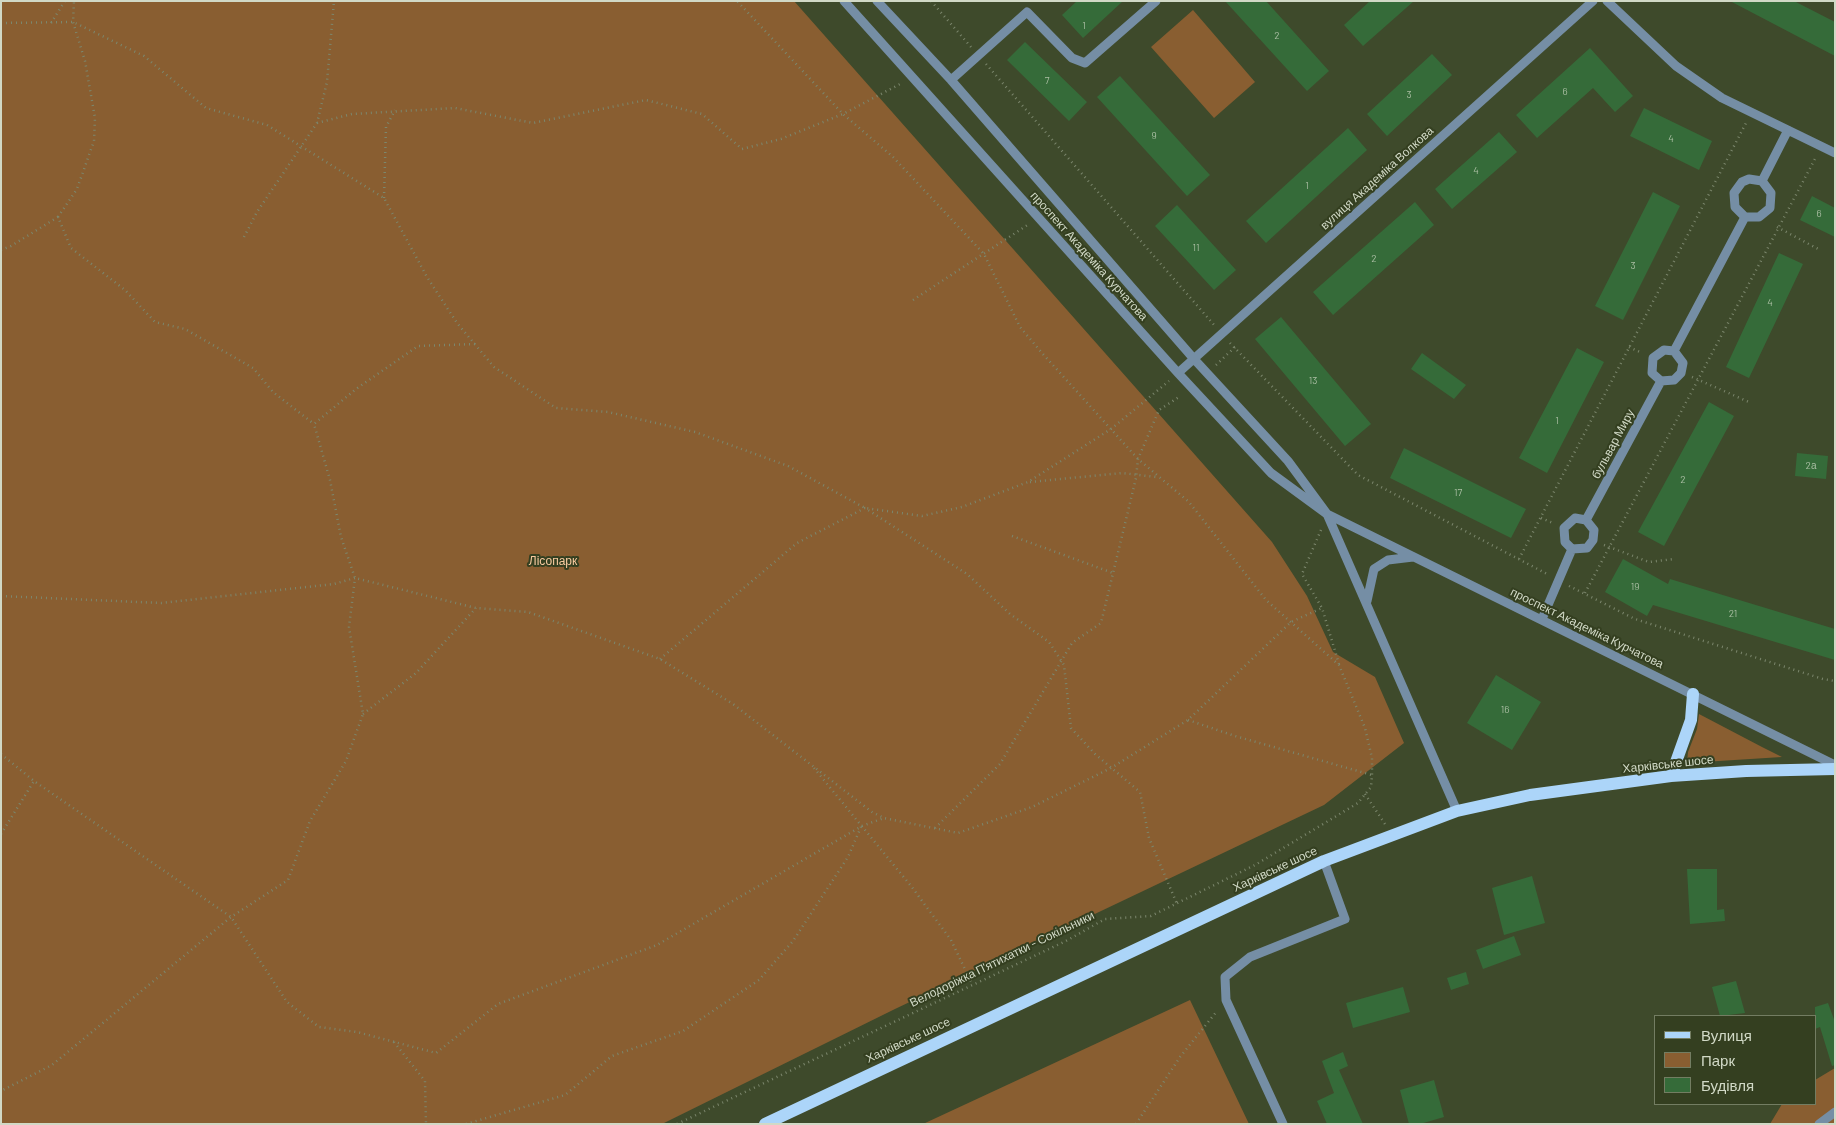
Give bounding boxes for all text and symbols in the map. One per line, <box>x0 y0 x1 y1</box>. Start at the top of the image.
house number: 1 <box>1082 20 1086 32</box>
house number: 2 <box>1274 30 1280 42</box>
house number: 7 <box>1045 75 1049 87</box>
house number: 6 <box>1562 86 1568 98</box>
house number: 3 <box>1406 89 1412 101</box>
street label: вулиця Академіка Волкова <box>1318 123 1436 233</box>
house number: 9 <box>1151 130 1157 142</box>
house number: 4 <box>1668 133 1674 145</box>
house number: 4 <box>1473 165 1479 177</box>
house number: 1 <box>1305 180 1309 192</box>
street label: проспект Академіка Курчатова <box>1027 189 1151 323</box>
house number: 6 <box>1816 208 1822 220</box>
house number: 11 <box>1192 242 1200 254</box>
house number: 2 <box>1371 253 1377 265</box>
house number: 3 <box>1630 260 1636 272</box>
house number: 4 <box>1767 297 1773 309</box>
house number: 13 <box>1309 375 1317 387</box>
street label: бульвар Миру <box>1589 407 1637 481</box>
house number: 1 <box>1555 415 1559 427</box>
house number: 2а <box>1806 460 1816 472</box>
house number: 2 <box>1680 474 1686 486</box>
house number: 17 <box>1454 487 1462 499</box>
park label: Лісопарк <box>529 554 577 568</box>
house number: 19 <box>1631 581 1639 593</box>
street label: проспект Академіка Курчатова <box>1508 585 1666 671</box>
house number: 21 <box>1729 608 1737 620</box>
house number: 16 <box>1501 704 1509 716</box>
street label: Харківське шосе <box>1622 752 1714 776</box>
street label: Харківське шосе <box>1231 843 1319 895</box>
street label: Велодоріжка П'ятихатки - Сокільники <box>907 908 1097 1010</box>
street label: Харківське шосе <box>864 1014 952 1066</box>
legend <box>1654 1015 1816 1105</box>
text: Вулиця <box>1701 1026 1752 1044</box>
text: Парк <box>1701 1051 1735 1069</box>
text: Будівля <box>1701 1076 1754 1094</box>

